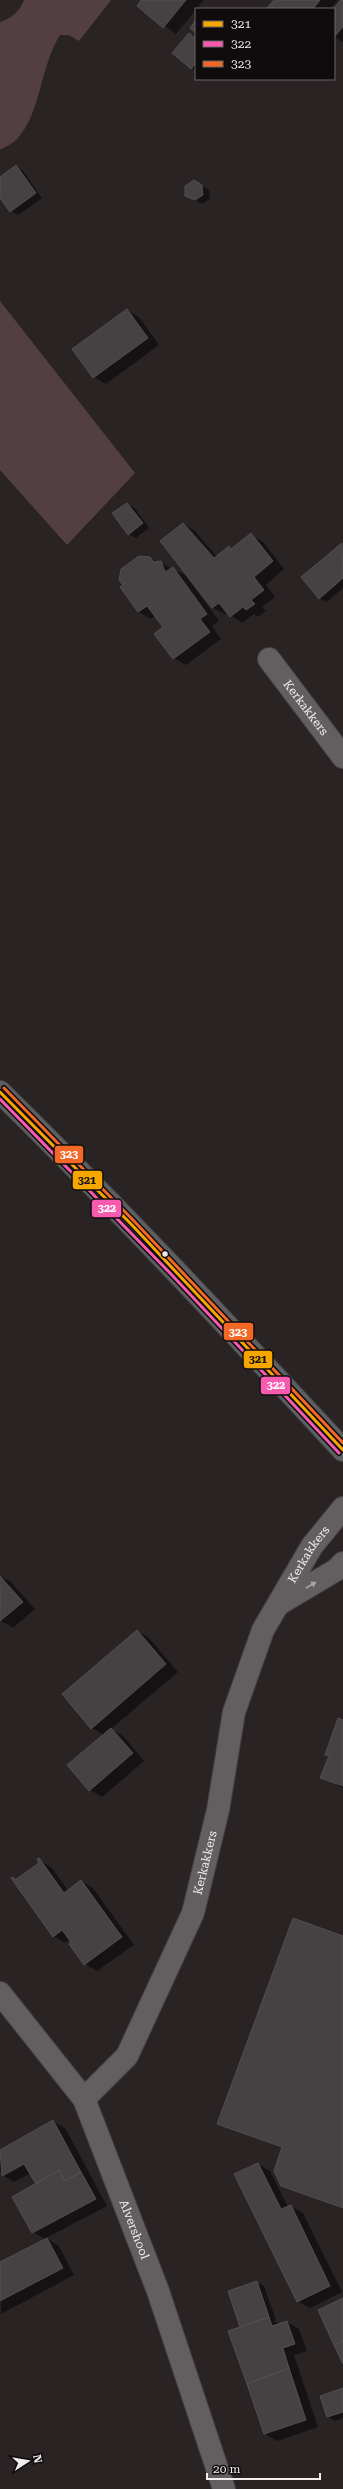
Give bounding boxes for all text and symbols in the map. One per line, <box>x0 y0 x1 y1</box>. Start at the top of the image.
legend <box>195 8 335 80</box>
text: 321 <box>231 17 251 31</box>
text: 322 <box>231 37 251 51</box>
text: 323 <box>231 57 251 71</box>
street label: Kerkakkers <box>280 677 331 738</box>
line badge: 323 <box>54 1145 84 1164</box>
text: 323 <box>60 1148 78 1161</box>
line badge: 321 <box>72 1170 103 1190</box>
text: 321 <box>78 1174 96 1187</box>
line badge: 322 <box>91 1199 122 1218</box>
text: 322 <box>98 1202 116 1215</box>
unlabelled marker <box>160 1249 170 1259</box>
line badge: 323 <box>223 1322 254 1341</box>
text: 323 <box>229 1326 247 1339</box>
line badge: 321 <box>243 1350 273 1369</box>
text: 321 <box>249 1353 267 1366</box>
line badge: 322 <box>260 1376 291 1395</box>
text: 322 <box>267 1379 285 1392</box>
street label: Kerkakkers <box>285 1523 333 1585</box>
one-way arrow <box>305 1581 317 1588</box>
street label: Kerkakkers <box>191 1829 220 1896</box>
street label: Alvershool <box>116 2198 152 2261</box>
north arrow <box>8 2441 48 2481</box>
text: N <box>30 2454 45 2465</box>
scale bar <box>207 2455 320 2481</box>
text: 20 m <box>213 2462 240 2476</box>

